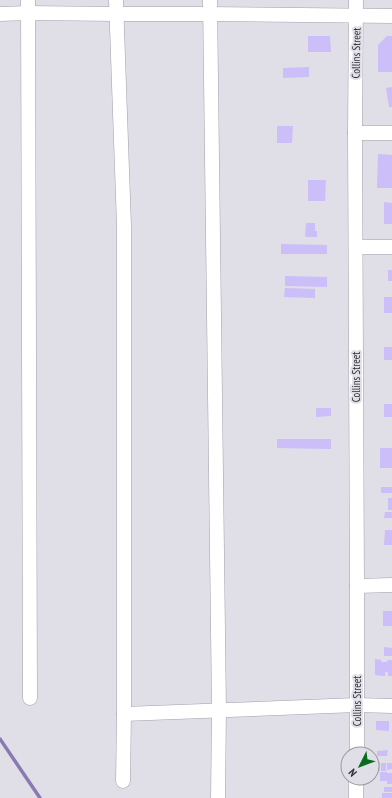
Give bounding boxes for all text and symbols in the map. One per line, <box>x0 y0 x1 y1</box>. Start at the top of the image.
street label: Collins Street <box>349 28 363 78</box>
street label: Collins Street <box>349 352 363 402</box>
street label: Collins Street <box>350 676 364 726</box>
north arrow <box>340 746 380 786</box>
text: N <box>345 766 360 780</box>

